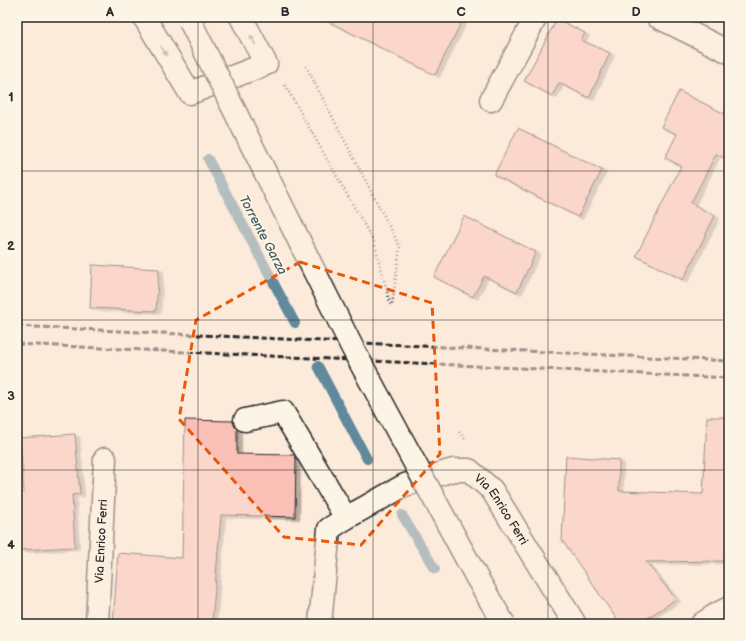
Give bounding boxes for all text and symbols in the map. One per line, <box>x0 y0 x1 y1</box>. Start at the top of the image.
text: A <box>105 4 114 20</box>
text: B <box>280 4 290 20</box>
text: C <box>456 4 466 20</box>
text: D <box>631 4 641 20</box>
one-way arrow <box>250 35 257 46</box>
one-way arrow <box>160 45 168 56</box>
text: 1 <box>8 89 14 105</box>
water label: Torrente Garza <box>235 193 291 277</box>
text: 2 <box>7 238 15 254</box>
text: 3 <box>7 388 15 404</box>
street label: Via Enrico Ferri <box>471 471 532 548</box>
street label: Via Enrico Ferri <box>91 499 111 583</box>
text: 4 <box>7 537 15 553</box>

